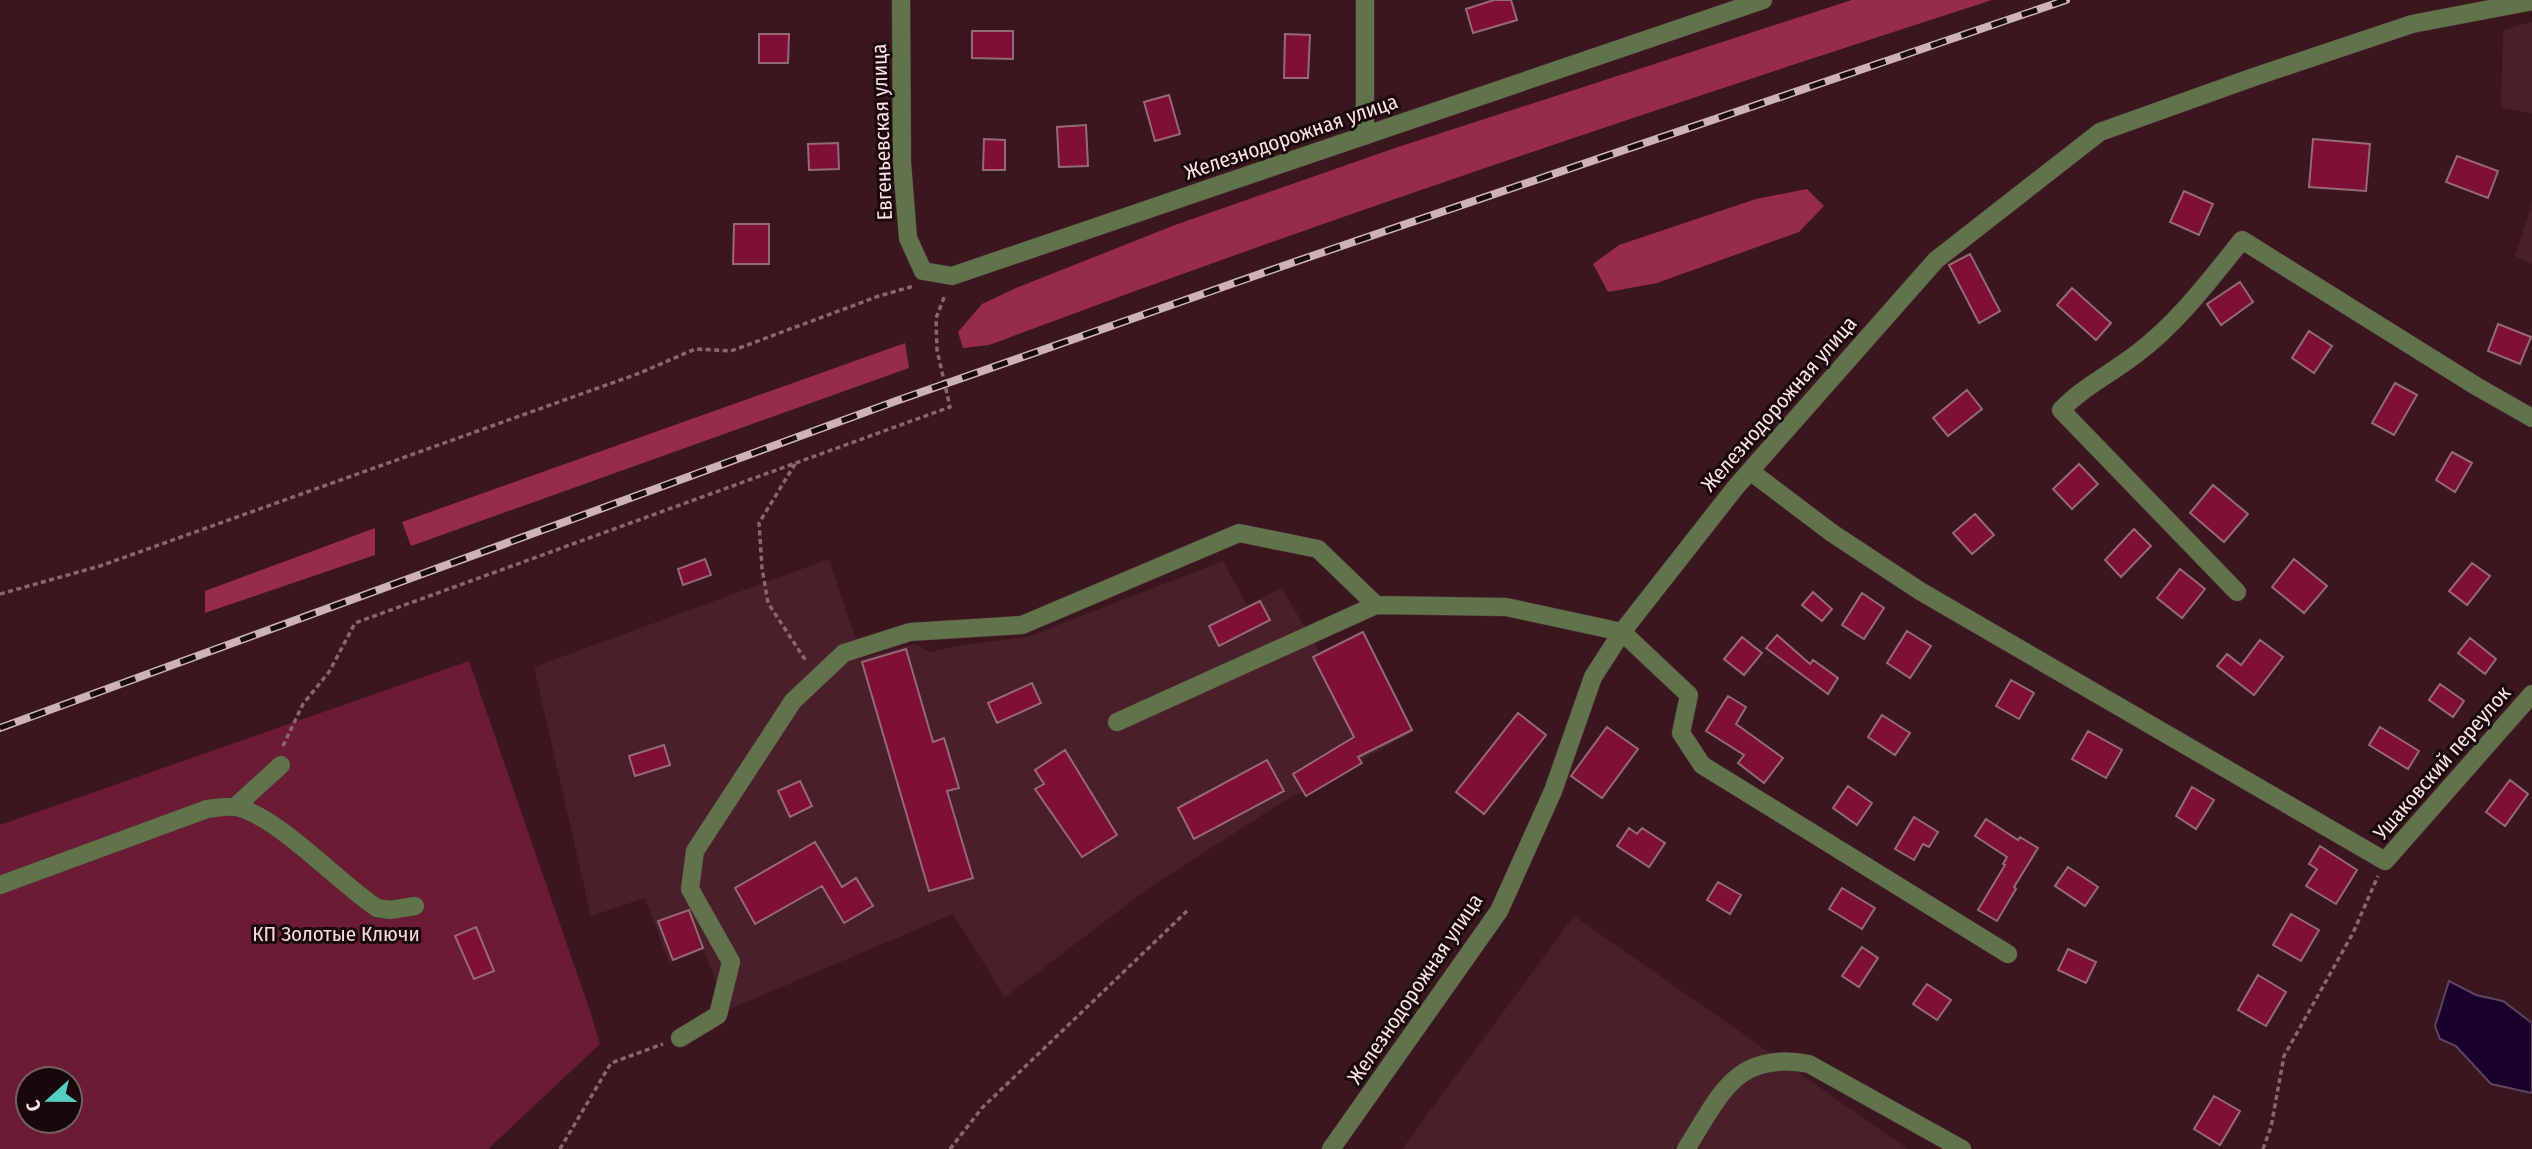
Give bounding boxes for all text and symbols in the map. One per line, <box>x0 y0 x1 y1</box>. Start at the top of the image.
street label: Евгеньевская улица <box>866 43 898 221</box>
street label: Железнодорожная улица <box>1181 88 1401 186</box>
street label: Железнодорожная улица <box>1696 311 1862 497</box>
street label: Ушаковский переулок <box>2367 680 2516 846</box>
street label: Железнодорожная улица <box>1342 889 1488 1089</box>
park label: КП Золотые Ключи <box>252 921 420 947</box>
north arrow <box>14 1065 84 1135</box>
text: С <box>21 1097 46 1115</box>

